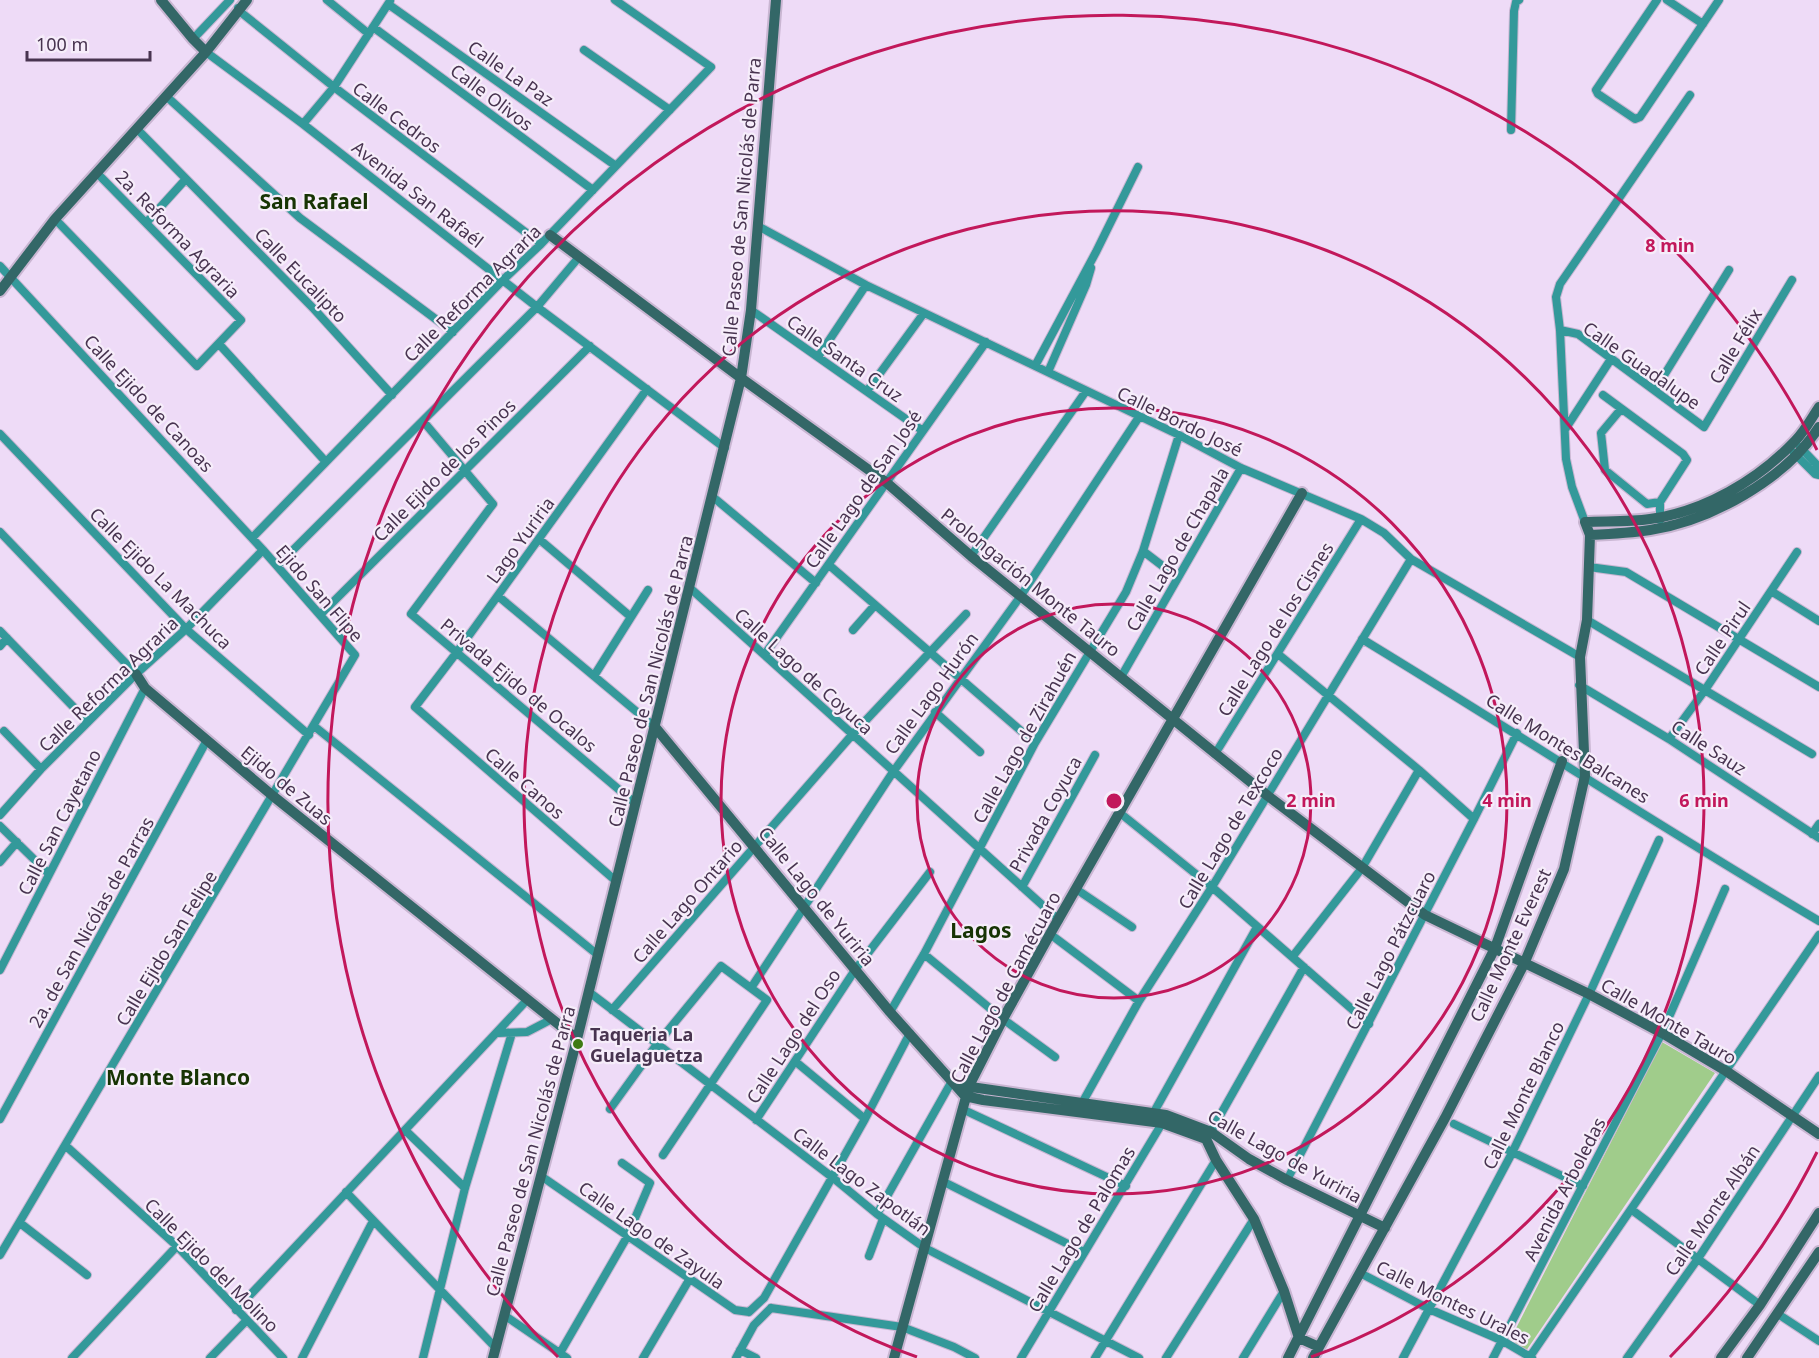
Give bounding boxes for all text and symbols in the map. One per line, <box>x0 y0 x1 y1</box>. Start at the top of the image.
scale bar <box>27 24 150 62</box>
text: 100 m <box>36 32 88 56</box>
street label: Calle La Paz <box>463 35 559 111</box>
street label: Calle Paseo de San Nicolás de Parra <box>716 57 766 357</box>
street label: Calle Olivos <box>446 58 538 136</box>
street label: Calle Cedros <box>348 76 446 158</box>
street label: Avenida San Rafaél <box>347 135 489 253</box>
street label: 2a. Reforma Agraria <box>111 165 245 303</box>
district label: San Rafael <box>259 187 369 215</box>
street label: Calle Reforma Agraria <box>398 219 546 367</box>
street label: Calle Eucalipto <box>250 222 352 328</box>
text: 8 min <box>1645 233 1695 257</box>
street label: Calle Félix <box>1703 303 1767 388</box>
street label: Calle Santa Cruz <box>782 309 908 407</box>
street label: Calle Guadalupe <box>1579 316 1705 414</box>
street label: Calle Ejido de Canoas <box>79 329 219 477</box>
street label: Calle Bordo José <box>1113 380 1247 462</box>
street label: Calle Ejido de los Pinos <box>367 393 521 547</box>
street label: Calle Lago de San José <box>799 405 927 573</box>
street label: Calle Lago de Chapala <box>1120 462 1234 636</box>
street label: Lago Yuriria <box>481 492 559 588</box>
street label: Calle Ejido La Machuca <box>85 502 237 654</box>
street label: Prolongación Monte Tauro <box>936 502 1126 662</box>
street label: Calle Paseo de San Nicolás de Parra <box>602 533 698 829</box>
street label: Calle Lago de los Cisnes <box>1212 537 1338 721</box>
street label: Ejido San Flipe <box>271 539 369 647</box>
street label: Calle Pirul <box>1688 596 1756 680</box>
street label: Calle Lago de Coyuca <box>730 602 878 740</box>
street label: Calle Reforma Agraria <box>33 611 183 757</box>
street label: Privada Ejido de Ocalos <box>436 613 602 757</box>
street label: Calle Lago Hurón <box>879 627 983 759</box>
street label: Calle Lago de Zirahuén <box>967 647 1081 827</box>
street label: Calle Montes Balcanes <box>1482 688 1654 808</box>
street label: Calle Sauz <box>1667 714 1751 780</box>
street label: Ejido de Zuas <box>236 740 338 830</box>
street label: Calle Canos <box>480 742 570 824</box>
street label: Calle Lago de Texcoco <box>1172 743 1288 913</box>
street label: Calle San Cayetano <box>12 745 106 899</box>
street label: Privada Coyuca <box>1003 752 1087 876</box>
text: 2 min <box>1286 788 1336 812</box>
text: 4 min <box>1482 788 1532 812</box>
text: 6 min <box>1679 788 1729 812</box>
centre of rings <box>1104 791 1124 811</box>
street label: 2a. de San Nicólas de Parras <box>23 812 159 1032</box>
street label: Calle Lago de Yuriria <box>753 821 881 971</box>
street label: Calle Lago Ontario <box>627 834 747 968</box>
street label: Calle Monte Everest <box>1464 864 1556 1026</box>
street label: Calle Ejido San Felipe <box>110 866 222 1030</box>
street label: Calle Lago Pátzcuaro <box>1339 866 1441 1034</box>
street label: Calle Lago de Camécuaro <box>944 887 1066 1087</box>
district label: Lagos <box>950 916 1012 944</box>
street label: Calle Lago del Oso <box>740 964 846 1108</box>
street label: Calle Monte Tauro <box>1597 972 1741 1070</box>
street label: Calle Paseo de San Nicolás de Parra <box>480 1003 580 1299</box>
street label: Calle Monte Blanco <box>1477 1017 1569 1173</box>
place label: Taqueria La Guelaguetza <box>590 1022 703 1067</box>
marker: Taqueria La Guelaguetza <box>571 1037 585 1051</box>
district label: Monte Blanco <box>106 1063 250 1091</box>
street label: Calle Lago de Yuriria <box>1204 1104 1366 1208</box>
street label: Avenida Arboledas <box>1517 1113 1611 1265</box>
street label: Calle Lago Zapotlán <box>788 1121 936 1241</box>
street label: Calle Monte Albán <box>1659 1140 1765 1280</box>
street label: Calle Lago de Palomas <box>1022 1141 1140 1317</box>
street label: Calle Lago de Zayula <box>574 1176 730 1294</box>
street label: Calle Ejido del Molino <box>140 1193 284 1337</box>
street label: Calle Montes Urales <box>1372 1254 1534 1350</box>

